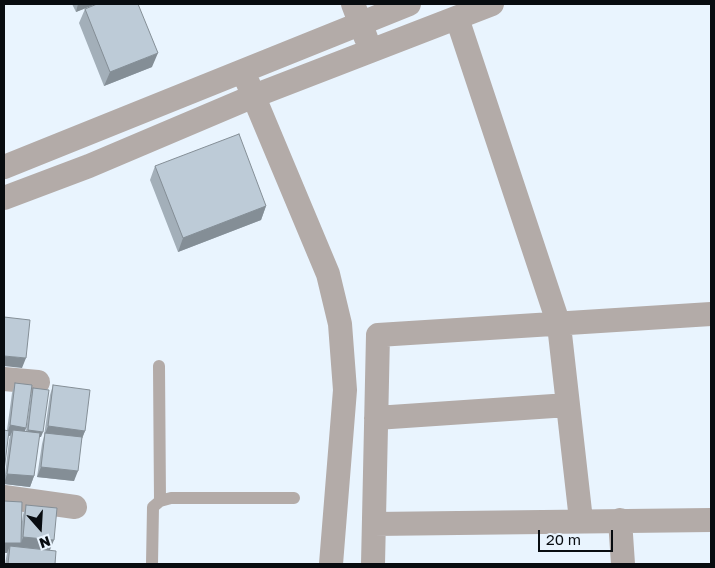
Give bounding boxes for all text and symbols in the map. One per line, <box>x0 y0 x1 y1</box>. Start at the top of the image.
north arrow <box>15 503 65 553</box>
scale bar <box>540 520 615 552</box>
text: 20 m <box>546 530 581 548</box>
text: N <box>37 533 53 552</box>

